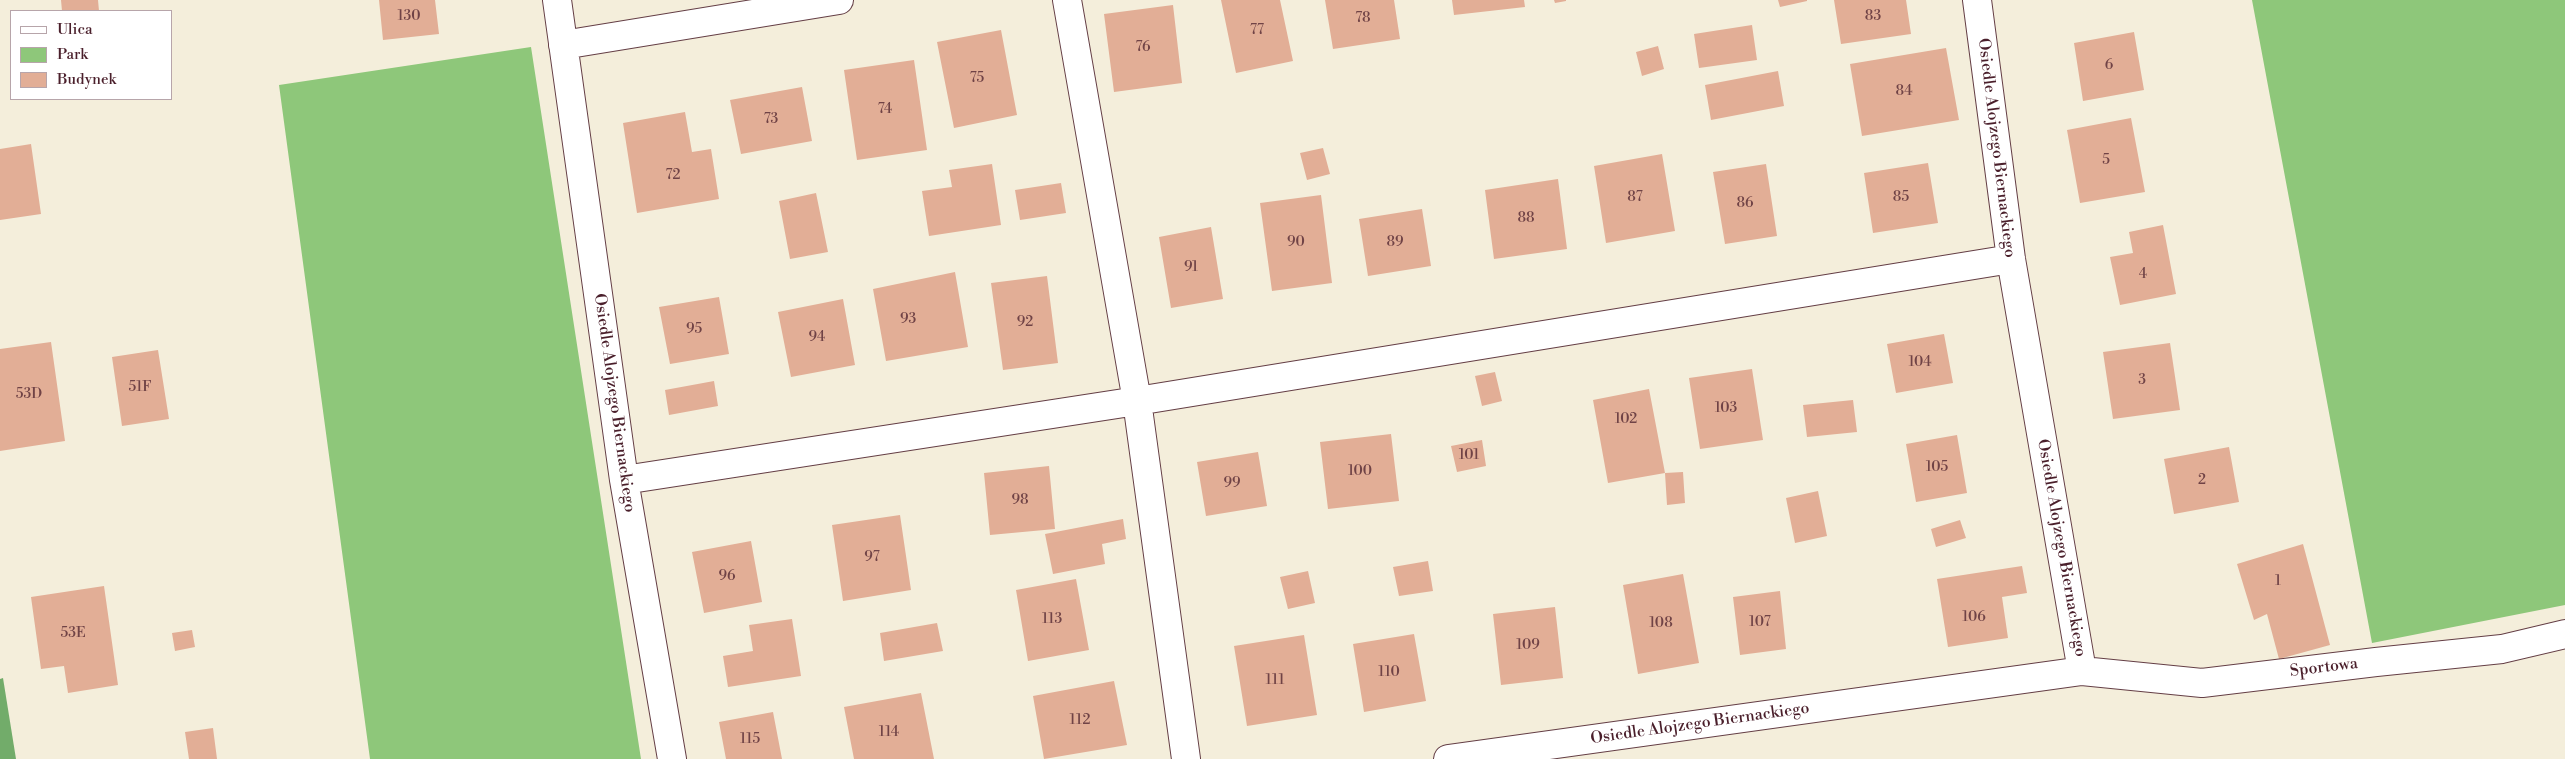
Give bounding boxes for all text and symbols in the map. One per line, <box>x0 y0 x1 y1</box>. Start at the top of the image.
house number: 130 <box>397 9 421 25</box>
house number: 83 <box>1865 9 1881 25</box>
legend <box>10 10 172 100</box>
house number: 78 <box>1355 11 1371 27</box>
text: Ulica <box>57 20 93 39</box>
house number: 77 <box>1250 23 1264 39</box>
street label: Osiedle Alojzego Biernackiego <box>1973 37 2019 259</box>
house number: 76 <box>1135 40 1151 56</box>
text: Park <box>57 45 88 64</box>
house number: 6 <box>2105 58 2113 74</box>
text: Budynek <box>57 70 116 89</box>
house number: 75 <box>970 71 984 87</box>
house number: 84 <box>1895 84 1913 100</box>
house number: 74 <box>878 102 892 118</box>
house number: 73 <box>764 112 778 128</box>
house number: 5 <box>2102 153 2110 169</box>
house number: 72 <box>666 168 680 184</box>
house number: 87 <box>1627 190 1643 206</box>
house number: 85 <box>1893 190 1909 206</box>
house number: 86 <box>1736 196 1754 212</box>
house number: 88 <box>1517 211 1535 227</box>
house number: 90 <box>1287 235 1305 251</box>
house number: 89 <box>1386 235 1404 251</box>
house number: 91 <box>1184 260 1198 276</box>
house number: 4 <box>2139 267 2147 283</box>
street label: Osiedle Alojzego Biernackiego <box>589 292 639 514</box>
house number: 93 <box>900 312 916 328</box>
house number: 92 <box>1017 315 1033 331</box>
house number: 95 <box>686 322 702 338</box>
house number: 94 <box>809 330 825 346</box>
house number: 104 <box>1908 355 1932 371</box>
house number: 3 <box>2138 373 2146 389</box>
house number: 51F <box>129 380 151 396</box>
house number: 53D <box>16 387 42 403</box>
house number: 103 <box>1715 401 1737 417</box>
house number: 102 <box>1615 412 1637 428</box>
street label: Osiedle Alojzego Biernackiego <box>2032 438 2090 658</box>
house number: 101 <box>1459 448 1479 464</box>
house number: 105 <box>1926 460 1948 476</box>
house number: 100 <box>1348 464 1372 480</box>
house number: 2 <box>2198 473 2206 489</box>
house number: 99 <box>1224 476 1240 492</box>
house number: 98 <box>1011 493 1029 509</box>
house number: 97 <box>864 550 880 566</box>
house number: 96 <box>719 569 735 585</box>
house number: 1 <box>2275 574 2281 590</box>
house number: 106 <box>1962 610 1986 626</box>
house number: 113 <box>1042 612 1062 628</box>
house number: 107 <box>1749 615 1771 631</box>
house number: 108 <box>1649 616 1673 632</box>
house number: 53E <box>60 626 86 642</box>
house number: 109 <box>1516 638 1540 654</box>
street label: Sportowa <box>2289 654 2359 682</box>
house number: 110 <box>1378 665 1400 681</box>
house number: 111 <box>1266 673 1284 689</box>
street label: Osiedle Alojzego Biernackiego <box>1589 699 1811 749</box>
house number: 112 <box>1070 713 1090 729</box>
house number: 114 <box>879 725 899 741</box>
house number: 115 <box>740 732 760 748</box>

